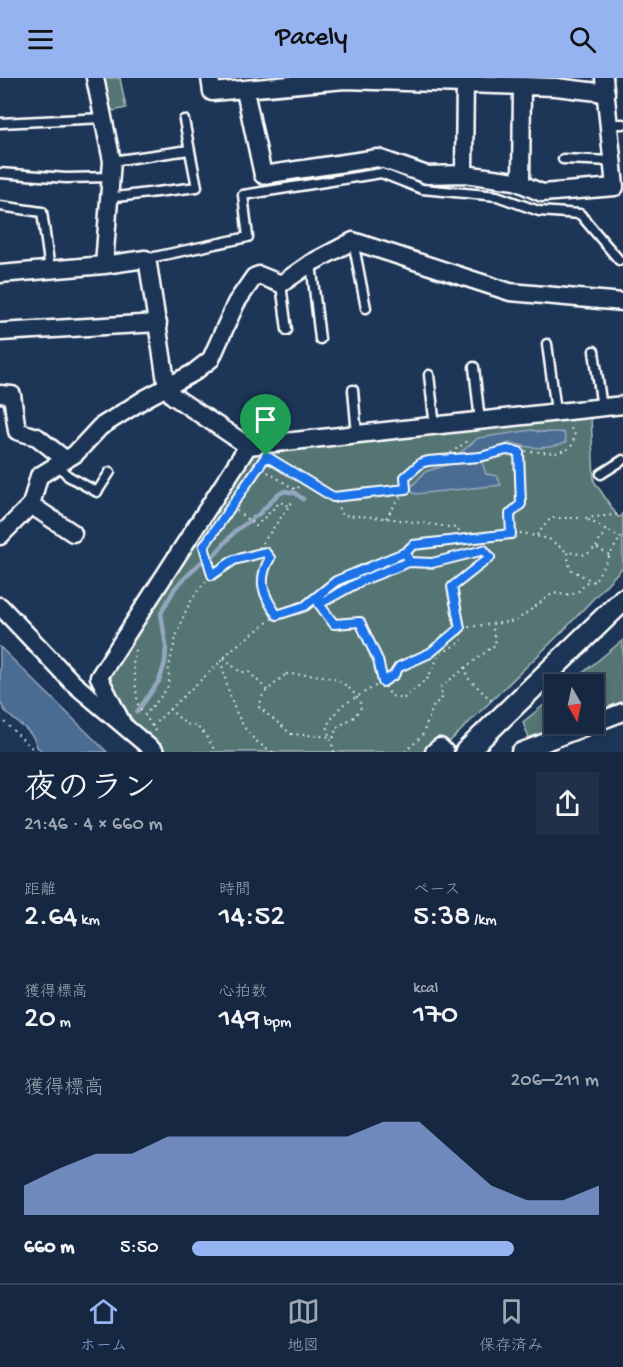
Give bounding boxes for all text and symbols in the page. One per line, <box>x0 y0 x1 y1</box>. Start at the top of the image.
icon: menu <box>24 23 57 56</box>
text: Pacely <box>275 23 348 55</box>
icon: search <box>566 23 599 56</box>
pin <box>240 394 291 456</box>
icon: arrive <box>249 403 282 436</box>
north arrow <box>544 674 604 734</box>
map controls <box>544 674 604 734</box>
text: 夜のラン <box>24 772 156 810</box>
button: share <box>536 772 599 835</box>
text: 21:46 · 4 × 660 m <box>24 814 163 837</box>
text: 距離 <box>24 882 56 901</box>
text: 時間 <box>219 882 251 901</box>
text: ペース <box>413 882 460 901</box>
text: 2.64 <box>24 901 78 936</box>
text: 14:52 <box>219 901 285 936</box>
text: 5:38 <box>413 901 471 936</box>
text: km <box>78 912 100 931</box>
text: /km <box>471 912 497 931</box>
text: kcal <box>413 980 438 999</box>
text: 獲得標高 <box>24 984 88 1003</box>
text: 心拍数 <box>219 984 267 1003</box>
text: 170 <box>413 999 458 1034</box>
text: 20 <box>24 1003 56 1038</box>
text: 149 <box>219 1003 260 1038</box>
text: m <box>56 1014 71 1033</box>
text: bpm <box>260 1014 291 1033</box>
text: 206–211 m <box>511 1070 599 1093</box>
text: 獲得標高 <box>24 1078 104 1101</box>
text: 660 m <box>24 1237 75 1260</box>
text: 5:50 <box>120 1237 159 1260</box>
tab: ホーム <box>80 1295 127 1357</box>
tab: 地図 <box>287 1295 320 1357</box>
tab: 保存済み <box>479 1295 543 1357</box>

